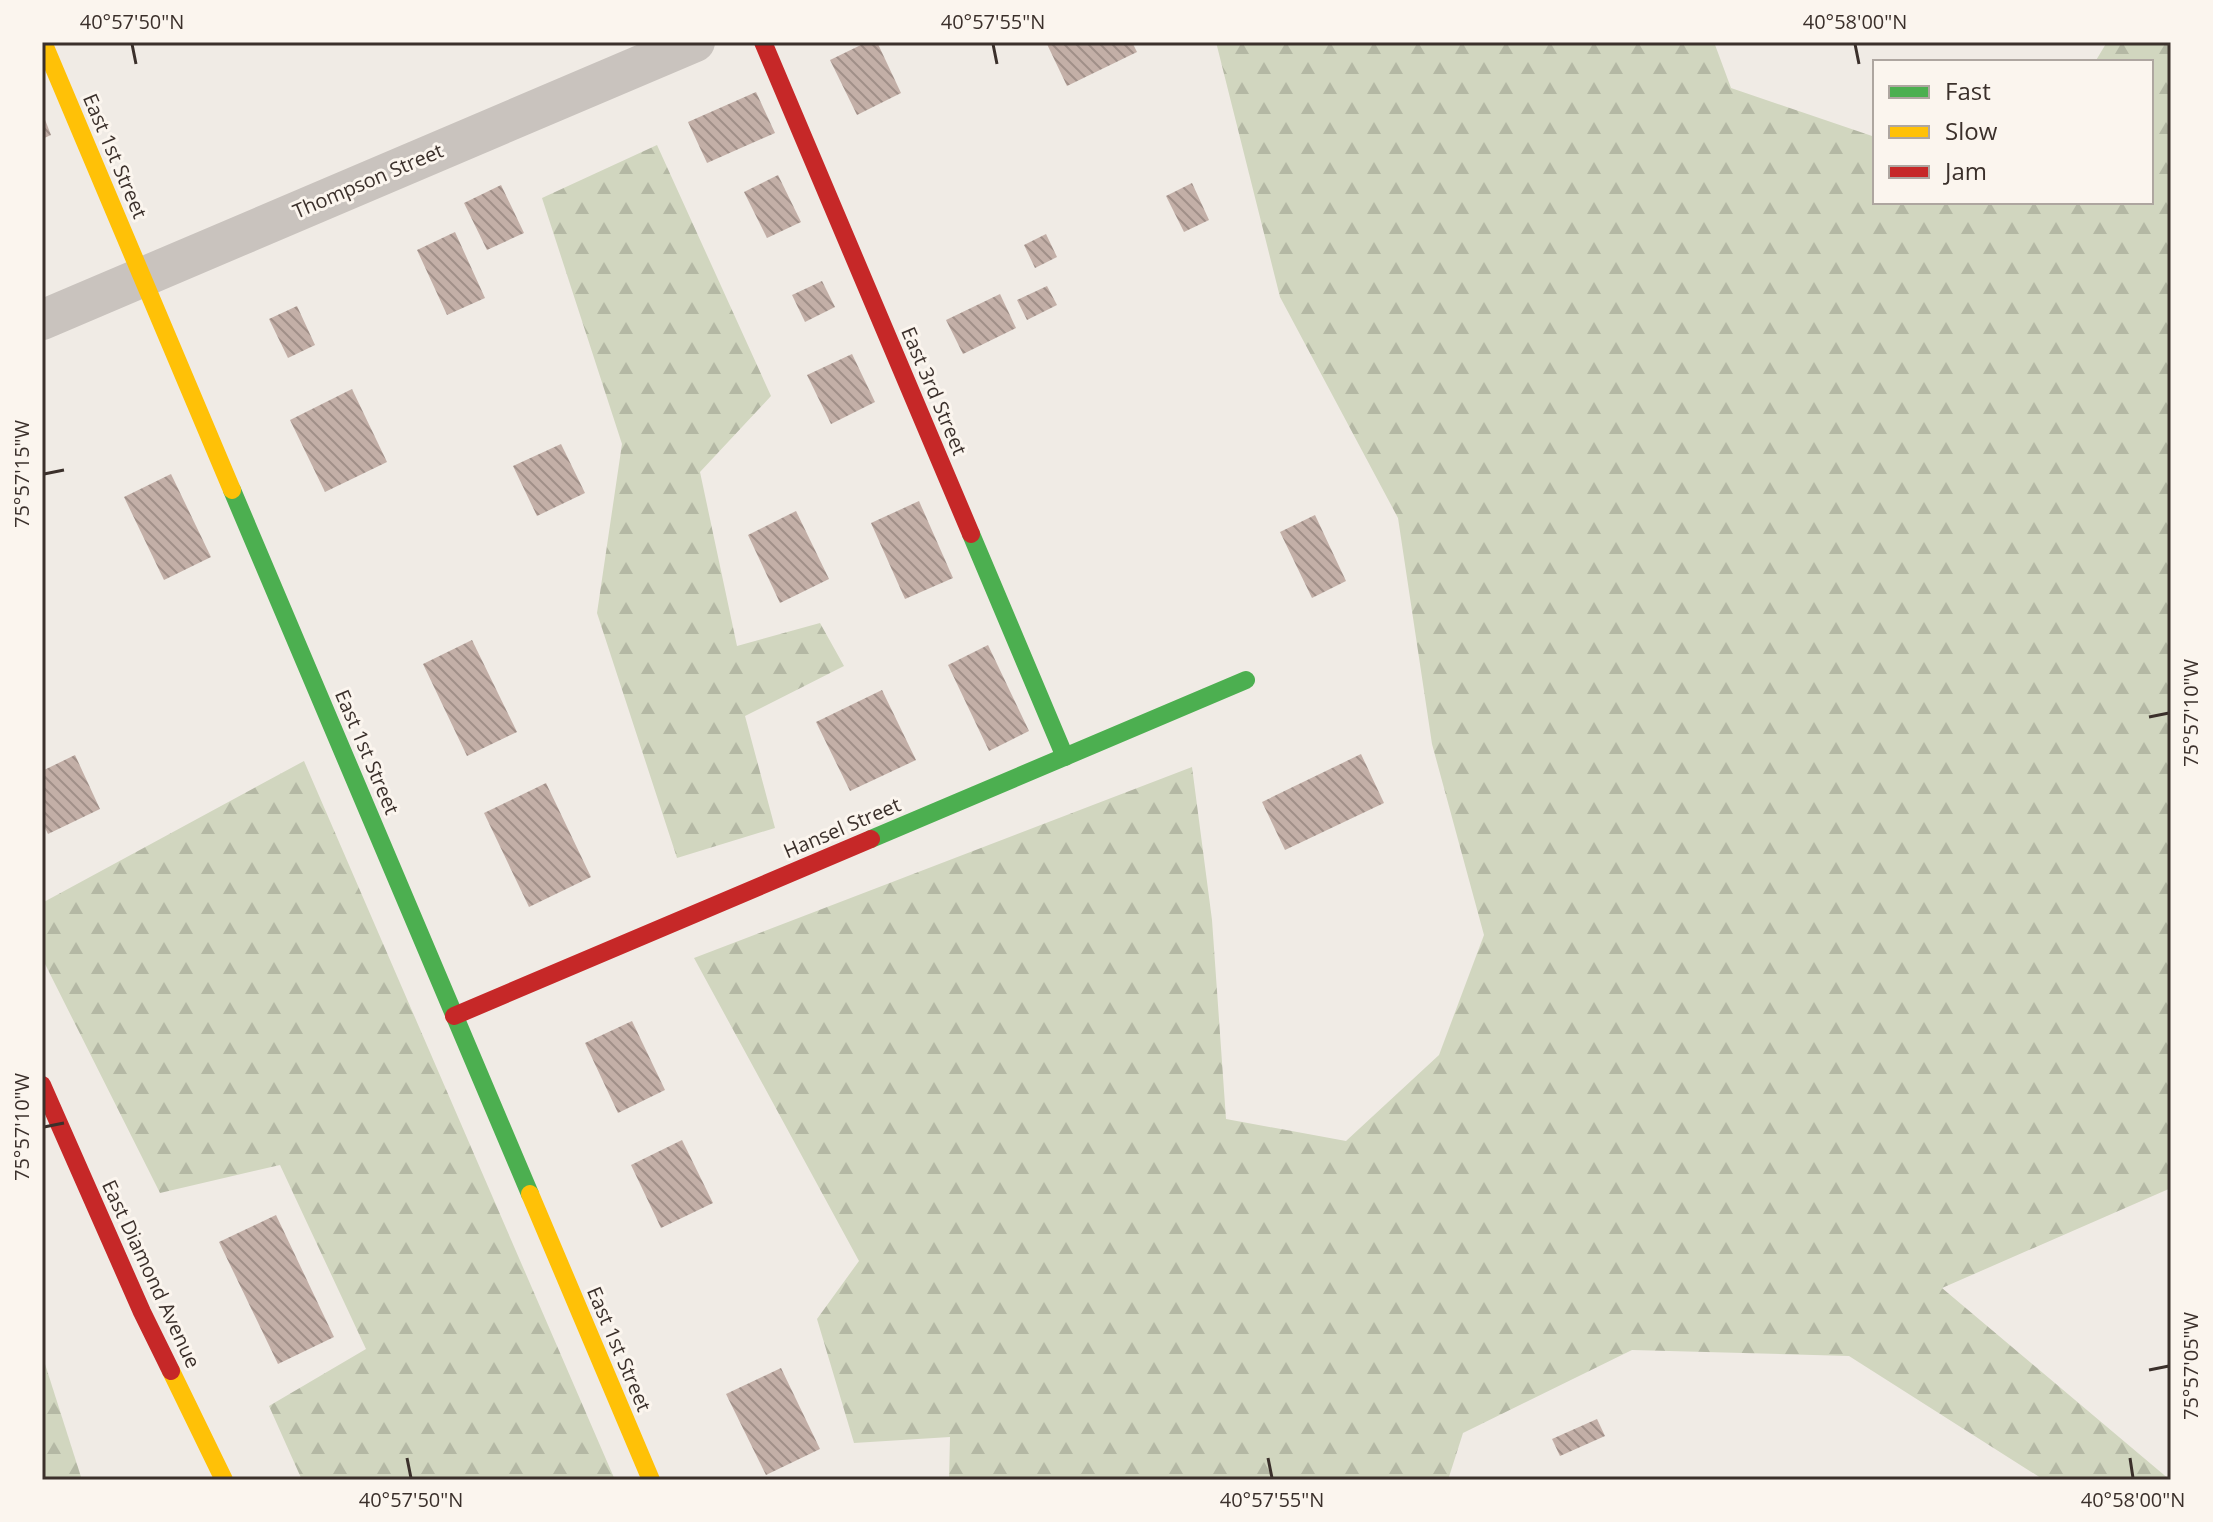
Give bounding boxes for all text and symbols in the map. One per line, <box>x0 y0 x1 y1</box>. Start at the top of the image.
text: 40°57'50"N <box>80 8 184 35</box>
text: 40°57'55"N <box>941 8 1045 35</box>
text: 40°58'00"N <box>1803 8 1907 35</box>
legend <box>1873 60 2153 204</box>
text: Fast <box>1945 74 1991 107</box>
street label: East 1st Street <box>77 89 154 222</box>
text: Slow <box>1945 114 1998 147</box>
street label: Thompson Street <box>288 137 447 224</box>
text: Jam <box>1943 154 1987 187</box>
street label: East 3rd Street <box>895 322 974 459</box>
text: 75°57'15"W <box>8 419 35 528</box>
text: 75°57'10"W <box>2177 658 2204 767</box>
street label: East 1st Street <box>329 685 406 818</box>
street label: Hansel Street <box>779 791 905 864</box>
text: 75°57'10"W <box>8 1072 35 1181</box>
street label: East Diamond Avenue <box>96 1175 207 1372</box>
street label: East 1st Street <box>581 1282 658 1415</box>
text: 75°57'05"W <box>2177 1311 2204 1420</box>
text: 40°57'50"N <box>359 1486 463 1513</box>
text: 40°57'55"N <box>1220 1486 1324 1513</box>
text: 40°58'00"N <box>2081 1486 2185 1513</box>

